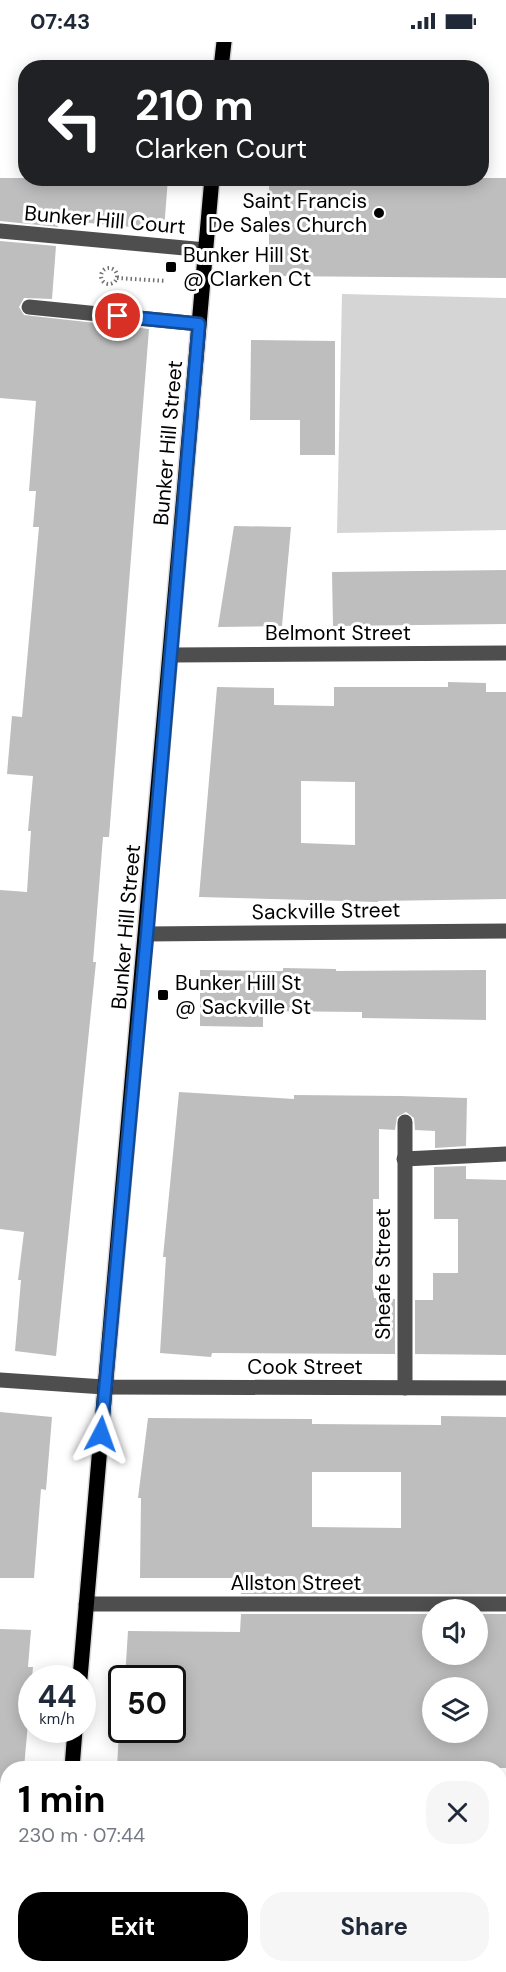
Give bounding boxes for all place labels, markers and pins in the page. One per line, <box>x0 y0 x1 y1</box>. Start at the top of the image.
place label: Saint Francis De Sales Church <box>208 187 367 239</box>
marker: Saint Francis De Sales Church <box>372 206 386 220</box>
place label: Bunker Hill St @ Clarken Ct <box>183 241 311 293</box>
marker: Bunker Hill St @ Clarken Ct <box>164 260 178 274</box>
pin <box>92 290 143 341</box>
place label: Bunker Hill St @ Sackville St <box>175 969 311 1021</box>
marker: Bunker Hill St @ Sackville St <box>156 988 170 1002</box>

